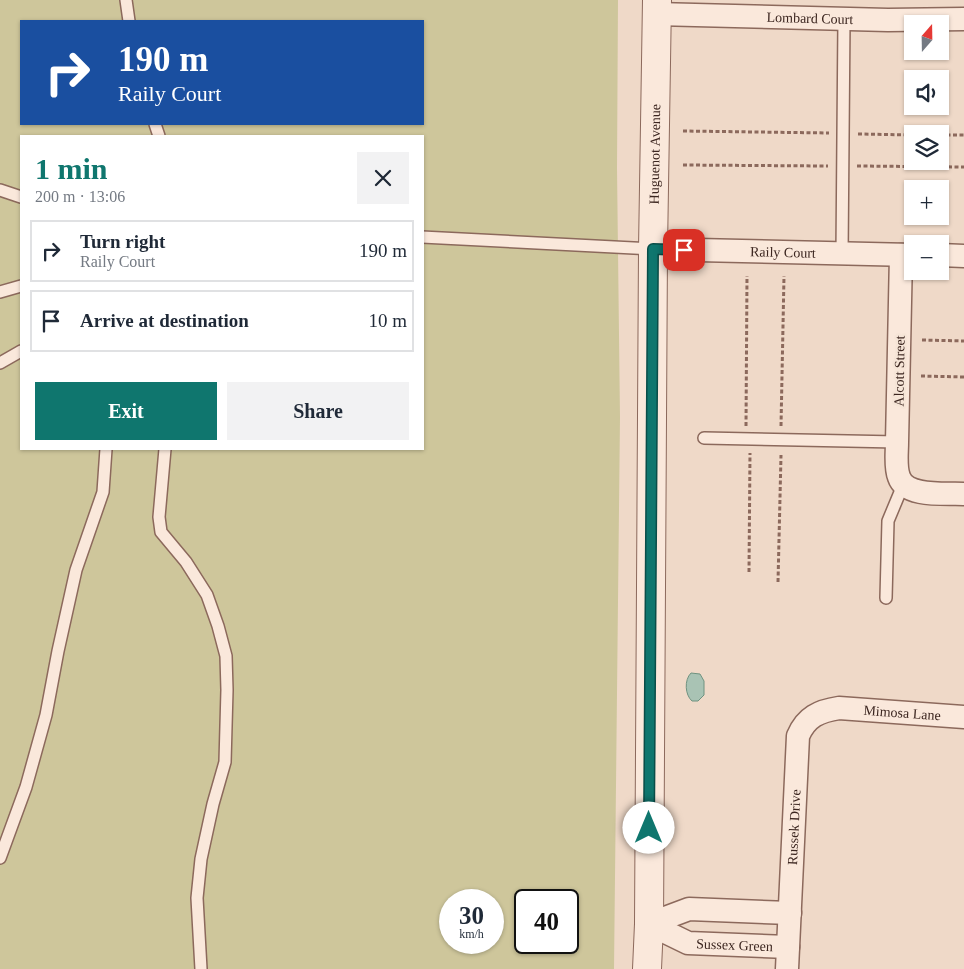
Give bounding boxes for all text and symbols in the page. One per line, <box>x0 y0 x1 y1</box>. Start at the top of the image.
street label: Lombard Court <box>766 10 854 27</box>
north arrow <box>904 15 949 60</box>
map controls <box>904 15 949 280</box>
icon: right <box>35 40 100 105</box>
text: 190 m <box>118 40 208 79</box>
button: sound <box>904 70 949 115</box>
text: Raily Court <box>118 81 221 106</box>
street label: Huguenot Avenue <box>647 104 663 204</box>
button: layers <box>904 125 949 170</box>
text: 1 min <box>35 152 108 185</box>
button: close <box>357 152 409 204</box>
button: + <box>904 180 949 225</box>
text: 200 m · 13:06 <box>35 188 125 205</box>
pin <box>663 229 705 271</box>
text: Turn right <box>80 231 165 252</box>
button: − <box>904 235 949 280</box>
icon: arrive <box>670 236 698 264</box>
icon: right <box>37 237 65 265</box>
text: 190 m <box>359 240 407 261</box>
street label: Raily Court <box>750 244 816 261</box>
text: Raily Court <box>80 253 155 270</box>
icon: arrive <box>37 307 65 335</box>
text: Arrive at destination <box>80 310 249 331</box>
text: 10 m <box>368 310 407 331</box>
street label: Alcott Street <box>891 335 908 407</box>
button: Exit <box>35 382 217 440</box>
button: Share <box>227 382 409 440</box>
street label: Mimosa Lane <box>863 703 941 723</box>
street label: Russek Drive <box>785 789 803 865</box>
position arrow <box>622 801 674 853</box>
speed limit sign: 40 <box>514 889 579 954</box>
text: 30 <box>459 902 484 929</box>
text: km/h <box>459 927 484 941</box>
street label: Sussex Green <box>696 936 773 954</box>

